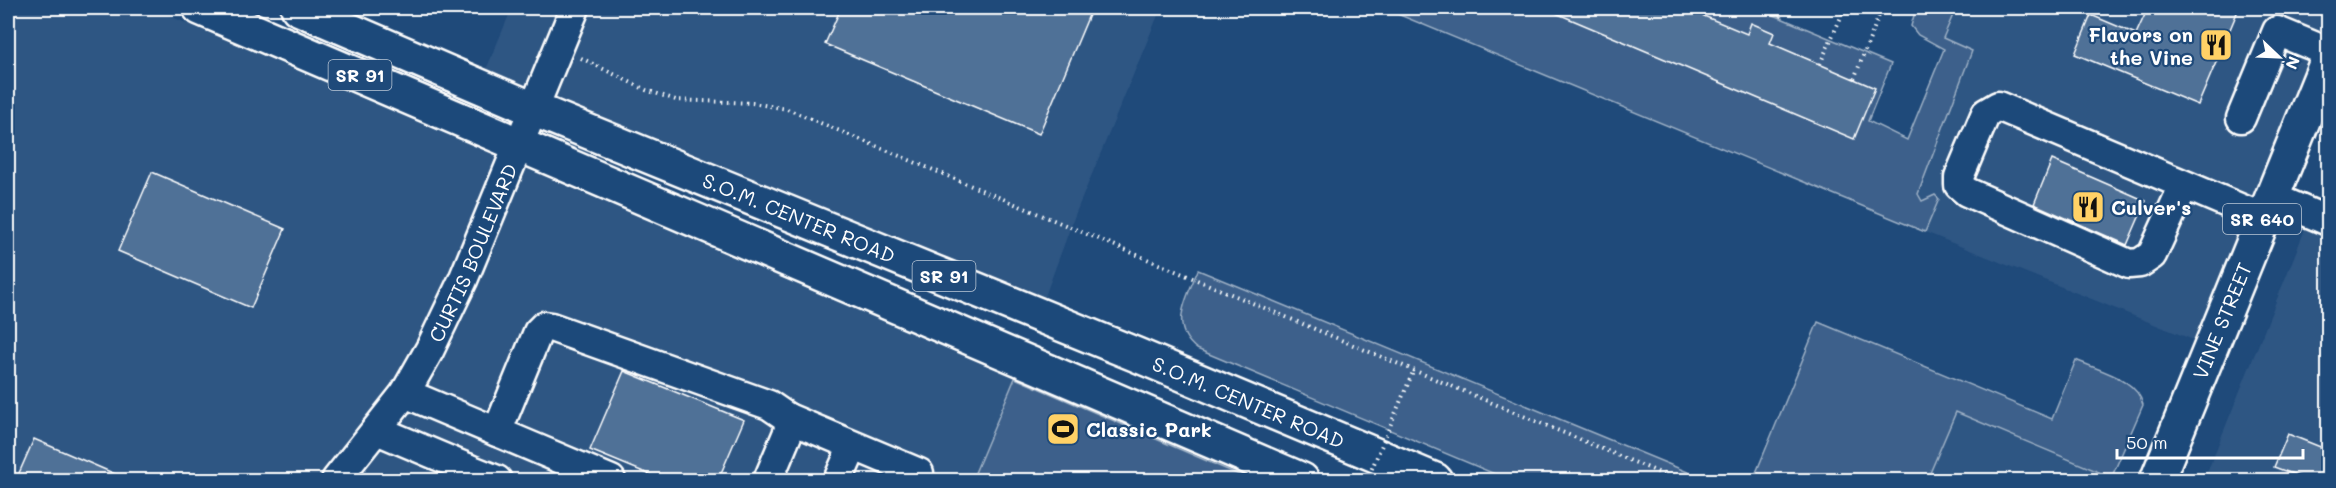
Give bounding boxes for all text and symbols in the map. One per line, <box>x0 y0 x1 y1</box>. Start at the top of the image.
place label: Flavors on the Vine <box>2088 21 2193 70</box>
restaurant icon: Flavors on the Vine <box>2198 27 2234 63</box>
north arrow <box>2249 27 2309 87</box>
text: N <box>2281 53 2305 73</box>
road number: SR 91 <box>328 60 392 90</box>
street label: CURTIS BOULEVARD <box>422 160 523 346</box>
street label: S.O.M. CENTER ROAD <box>699 166 899 268</box>
restaurant icon: Culver's <box>2070 189 2106 225</box>
place label: Culver's <box>2111 194 2191 220</box>
road number: SR 640 <box>2223 204 2301 234</box>
street label: VINE STREET <box>2186 258 2257 383</box>
road number: SR 91 <box>912 261 976 291</box>
street label: S.O.M. CENTER ROAD <box>1149 350 1349 454</box>
sports icon: Classic Park <box>1045 411 1081 447</box>
place label: Classic Park <box>1086 416 1212 442</box>
scale bar <box>2117 422 2303 460</box>
text: 50 m <box>2126 430 2168 454</box>

